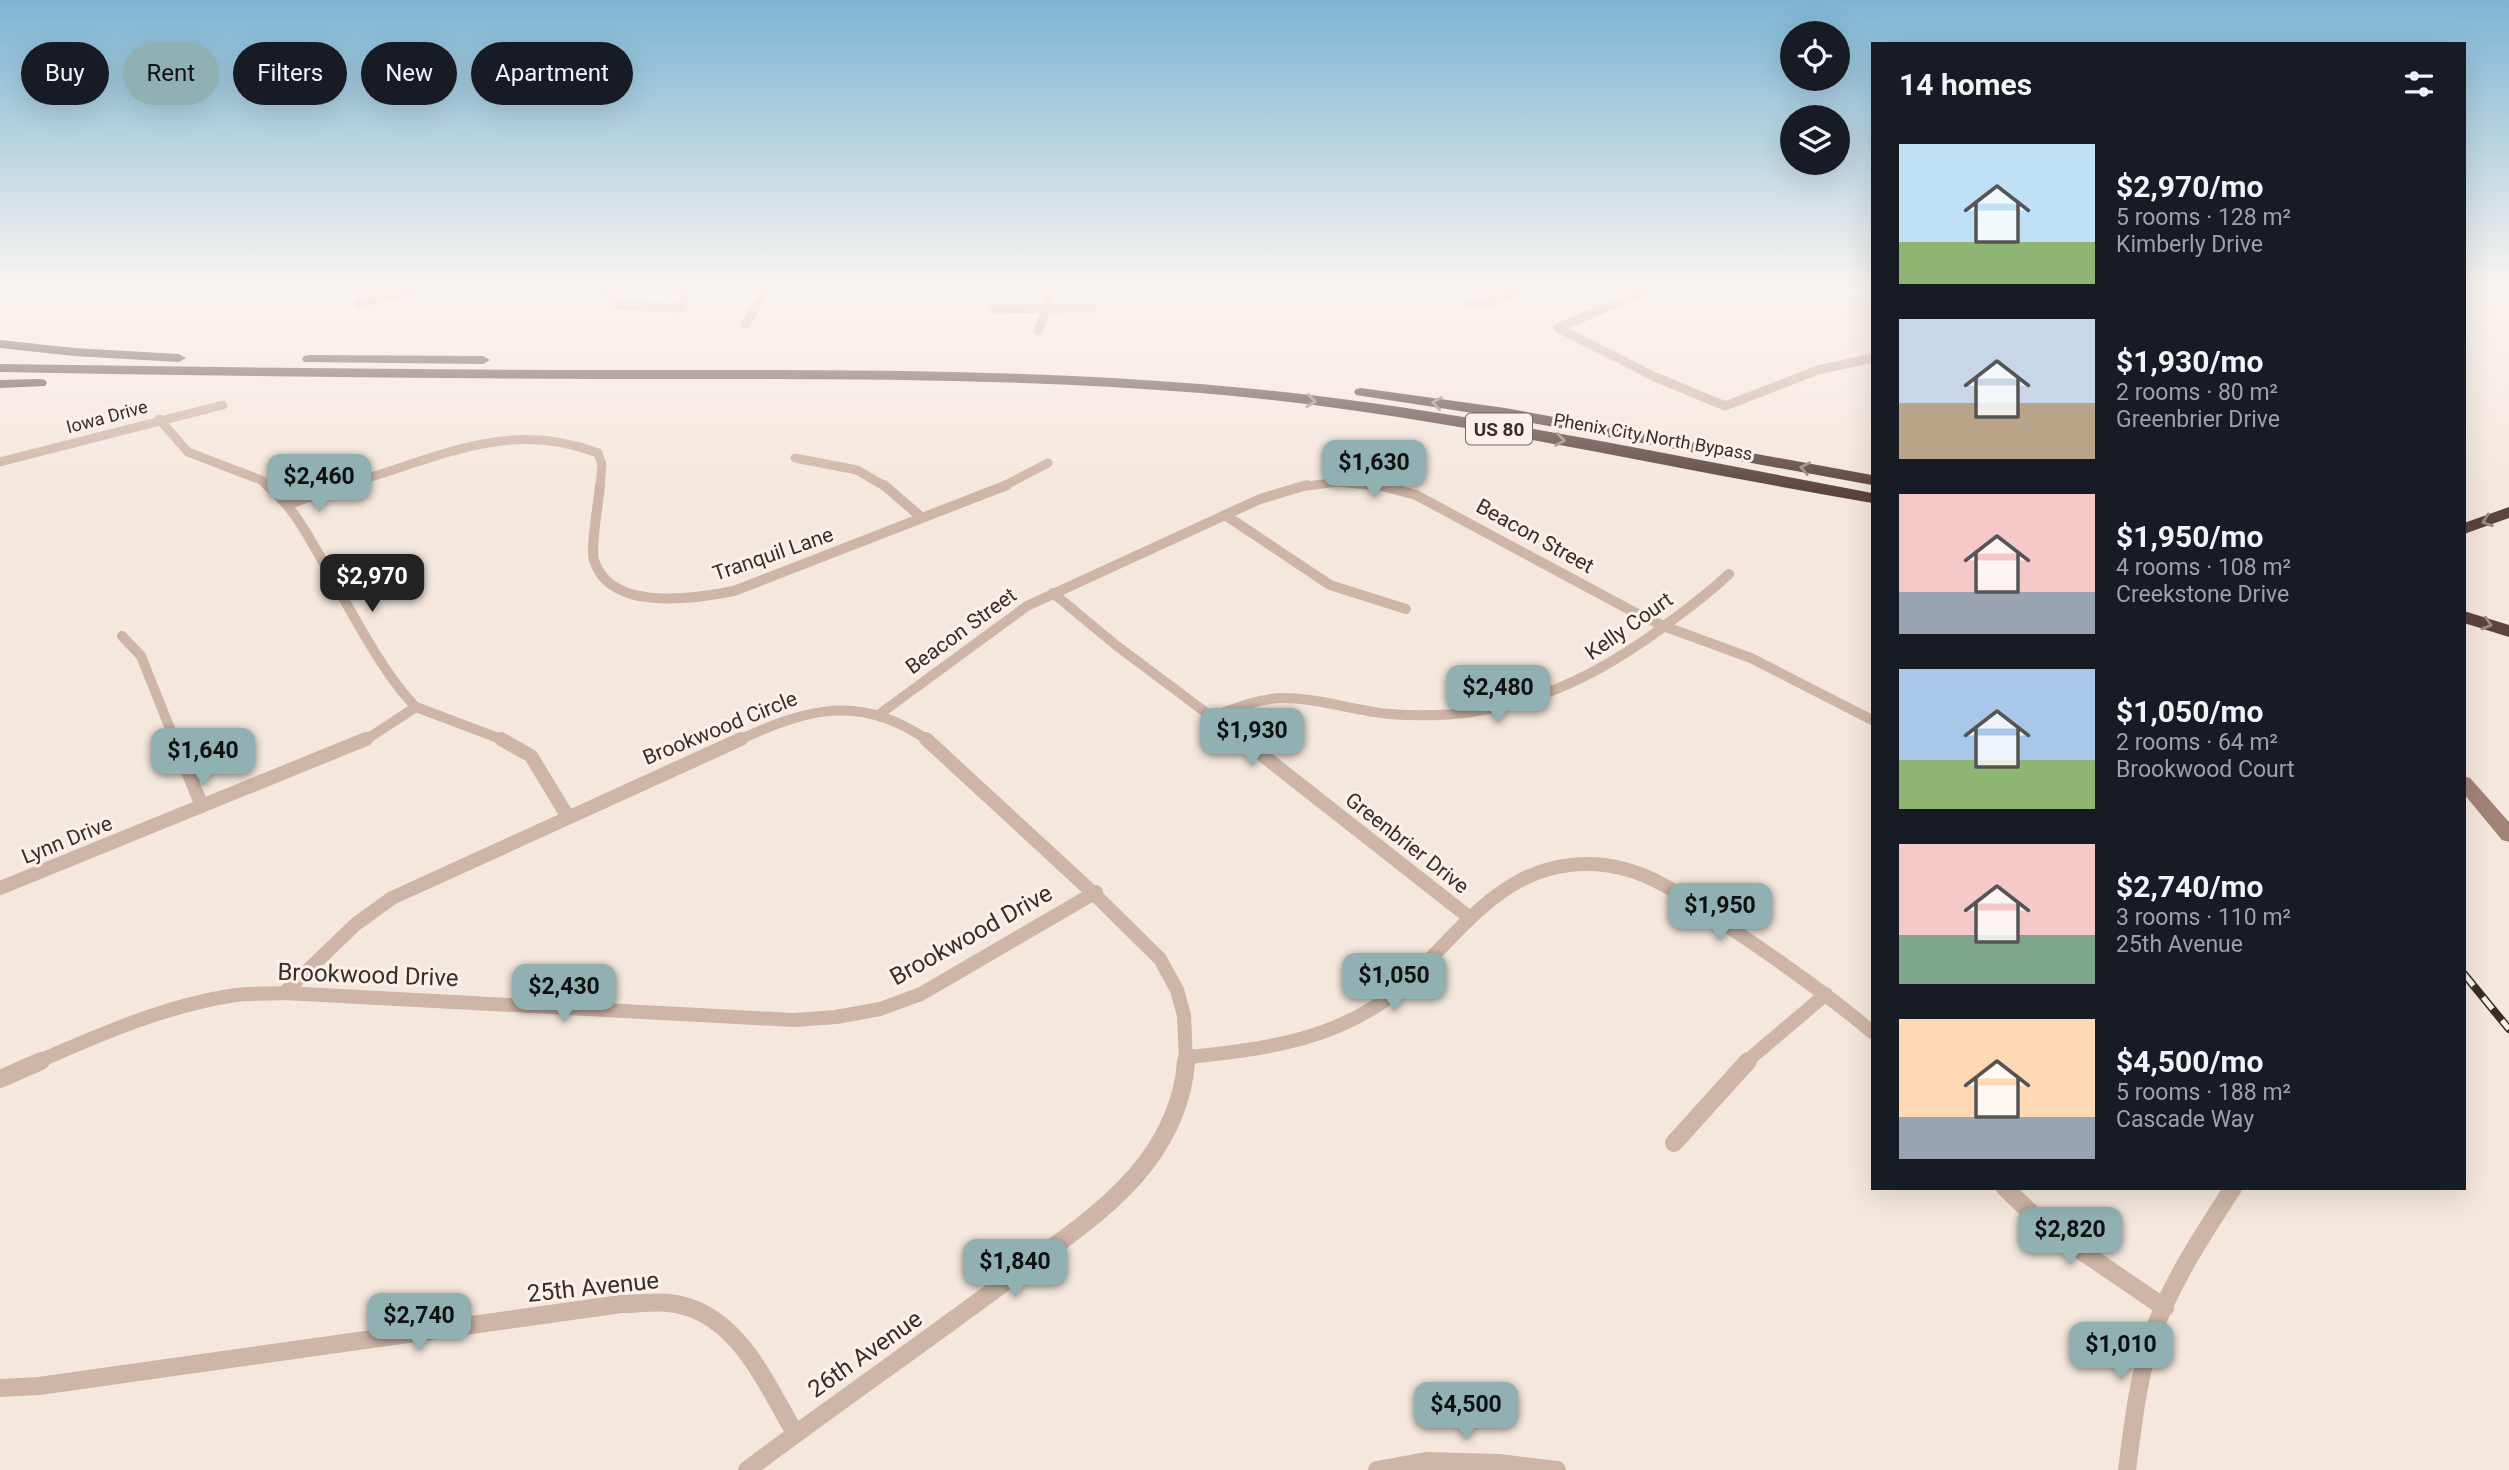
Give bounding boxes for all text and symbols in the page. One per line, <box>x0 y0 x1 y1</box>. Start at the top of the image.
map controls <box>1780 21 1850 175</box>
button: locate <box>1780 21 1850 91</box>
chip: Buy <box>21 42 109 105</box>
chip: Rent <box>123 42 219 105</box>
chip: Filters <box>233 42 347 105</box>
chip: New <box>361 42 457 105</box>
chip: Apartment <box>471 42 633 105</box>
icon: filters <box>2400 65 2438 103</box>
text: 14 homes <box>1899 67 2032 102</box>
button: layers <box>1780 105 1850 175</box>
text: $2,970/mo <box>2116 169 2264 204</box>
icon: home <box>1955 172 2039 256</box>
text: 5 rooms · 128 m² <box>2116 204 2291 231</box>
text: Kimberly Drive <box>2116 231 2263 258</box>
text: $1,930/mo <box>2116 344 2264 379</box>
icon: home <box>1955 347 2039 431</box>
text: 2 rooms · 80 m² <box>2116 379 2278 406</box>
one-way arrow <box>1306 393 1317 408</box>
one-way arrow <box>1431 395 1443 410</box>
street label: Iowa Drive <box>64 396 150 437</box>
text: Greenbrier Drive <box>2116 406 2280 433</box>
street label: Phenix City North Bypass <box>1552 409 1754 464</box>
road number: US 80 <box>1466 414 1532 444</box>
one-way arrow <box>1554 431 1566 446</box>
pin: $1,630 <box>1317 440 1431 500</box>
text: $1,630 <box>1338 449 1410 476</box>
pin: $2,460 <box>262 454 376 514</box>
one-way arrow <box>1799 461 1811 476</box>
text: $2,460 <box>283 463 355 490</box>
street label: Beacon Street <box>1472 494 1598 578</box>
one-way arrow <box>2481 512 2493 526</box>
text: $1,950/mo <box>2116 519 2264 554</box>
street label: Tranquil Lane <box>710 522 836 586</box>
icon: home <box>1955 522 2039 606</box>
pin: $2,970 <box>315 554 429 614</box>
text: 4 rooms · 108 m² <box>2116 554 2291 581</box>
text: $2,970 <box>336 563 408 590</box>
text: Creekstone Drive <box>2116 581 2289 608</box>
street label: Beacon Street <box>901 583 1021 679</box>
street label: Kelly Court <box>1581 587 1677 665</box>
one-way arrow <box>2480 615 2492 630</box>
pin: $2,480 <box>1441 666 1555 725</box>
text: $2,480 <box>1462 674 1534 701</box>
street label: Brookwood Circle <box>639 686 801 770</box>
text: $1,050/mo <box>2116 694 2264 729</box>
icon: home <box>1955 697 2039 781</box>
pin: $1,930 <box>1195 708 1309 768</box>
text: $1,930 <box>1216 717 1288 744</box>
pin: $1,640 <box>146 728 260 788</box>
text: 2 rooms · 64 m² <box>2116 729 2278 756</box>
text: $1,640 <box>167 737 239 764</box>
text: Brookwood Court <box>2116 756 2295 783</box>
street label: Greenbrier Drive <box>1341 787 1473 899</box>
street label: Lynn Drive <box>18 811 116 869</box>
text: $2,740/mo <box>2116 869 2264 904</box>
icon: home <box>1955 872 2039 956</box>
street label: Brookwood Drive <box>885 879 1057 991</box>
pin: $1,950 <box>1663 884 1777 943</box>
text: $1,950 <box>1684 892 1756 919</box>
text: 3 rooms · 110 m² <box>2116 904 2291 931</box>
text: 25th Avenue <box>2116 931 2243 958</box>
pin: $1,050 <box>1337 954 1451 1013</box>
street label: Brookwood Drive <box>277 958 459 992</box>
text: $1,050 <box>1358 962 1430 989</box>
pin: $2,430 <box>507 964 621 1024</box>
text: $2,430 <box>528 973 600 1000</box>
text: $4,500/mo <box>2116 1044 2264 1079</box>
icon: home <box>1955 1047 2039 1131</box>
text: 5 rooms · 188 m² <box>2116 1079 2291 1106</box>
text: Cascade Way <box>2116 1106 2254 1133</box>
pin: $2,820 <box>2013 1208 2127 1267</box>
text: $2,820 <box>2034 1216 2106 1243</box>
pin: $1,840 <box>958 1240 1072 1299</box>
text: $1,840 <box>979 1248 1051 1275</box>
street label: 25th Avenue <box>526 1266 660 1308</box>
pin: $2,740 <box>362 1294 476 1353</box>
text: $2,740 <box>383 1302 455 1329</box>
street label: 26th Avenue <box>803 1305 927 1403</box>
pin: $1,010 <box>2064 1322 2178 1382</box>
text: $1,010 <box>2085 1331 2157 1358</box>
pin: $4,500 <box>1409 1382 1523 1442</box>
text: $4,500 <box>1430 1391 1502 1418</box>

